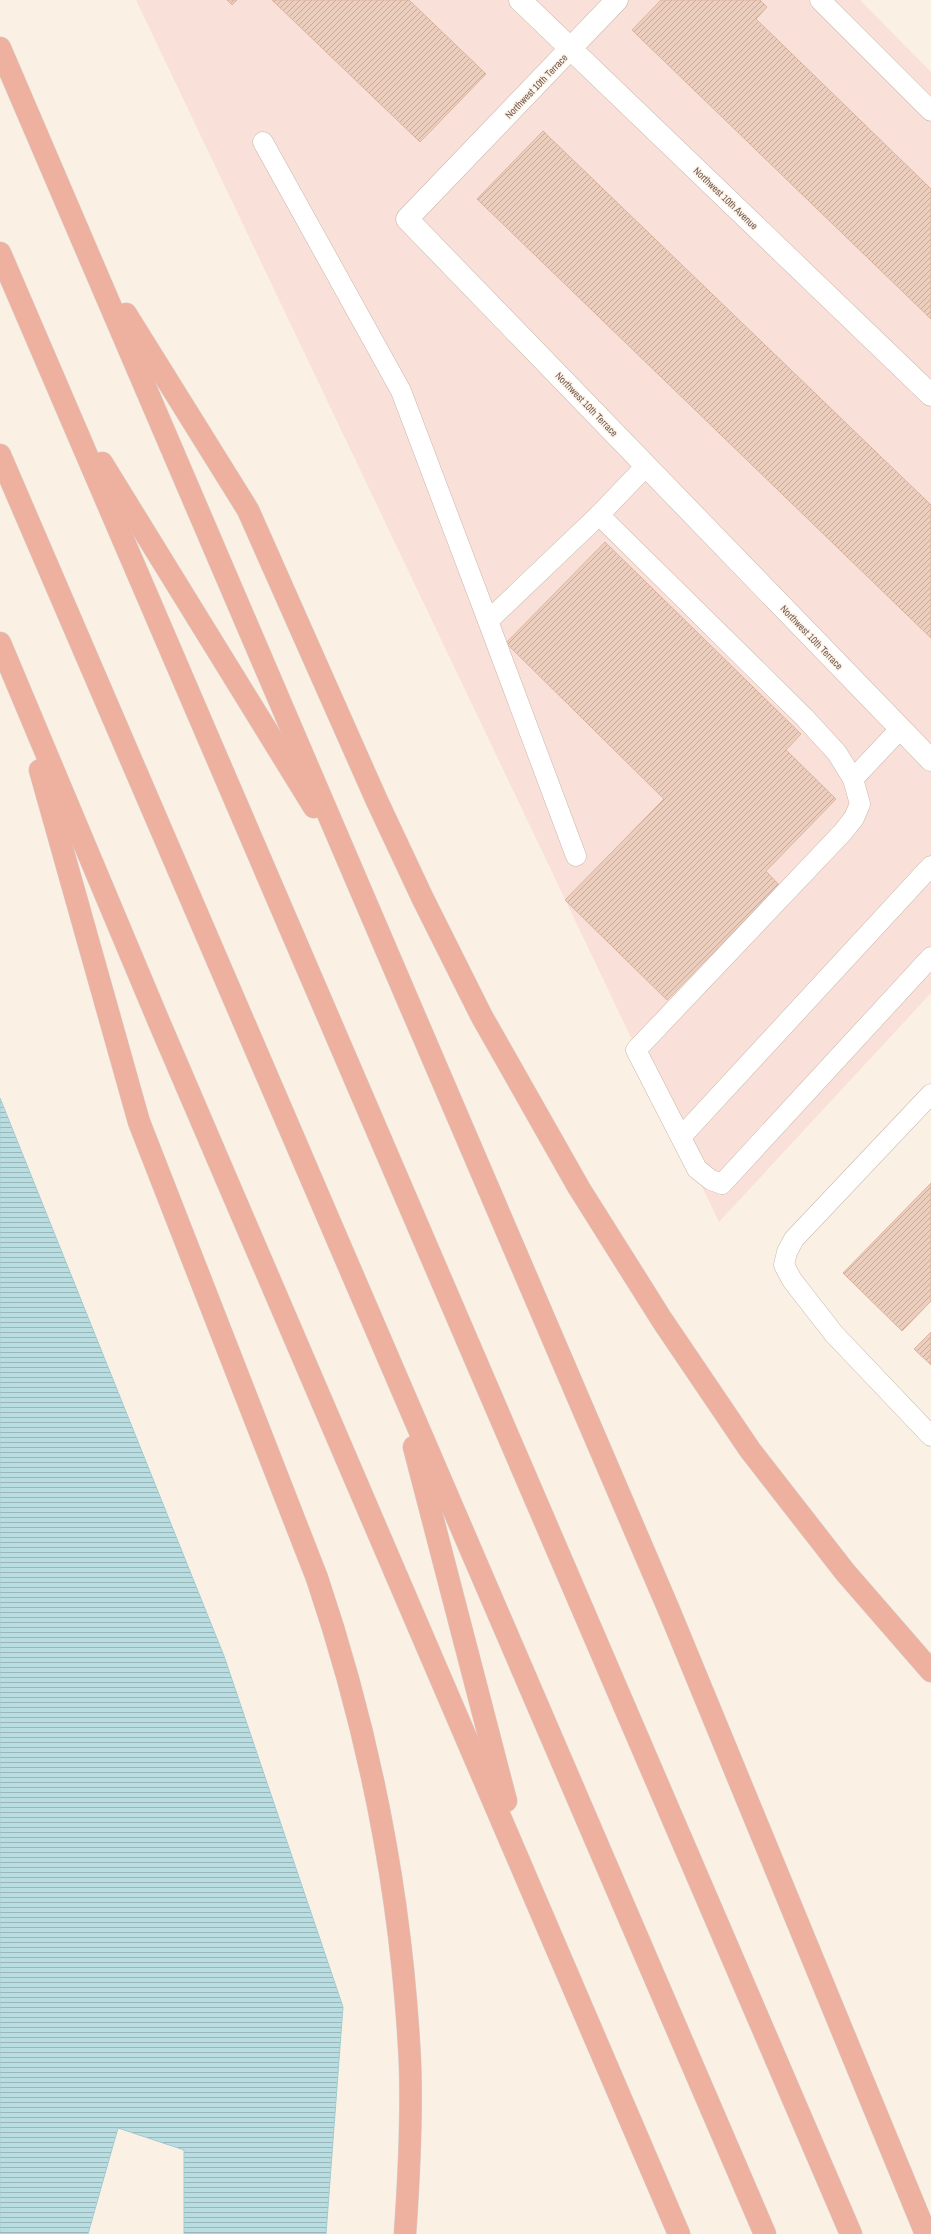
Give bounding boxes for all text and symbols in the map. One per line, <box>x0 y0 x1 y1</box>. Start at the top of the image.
street label: Northwest 10th Terrace <box>502 51 571 121</box>
street label: Northwest 10th Avenue <box>691 164 761 233</box>
street label: Northwest 10th Terrace <box>553 369 621 440</box>
street label: Northwest 10th Terrace <box>778 602 846 673</box>

